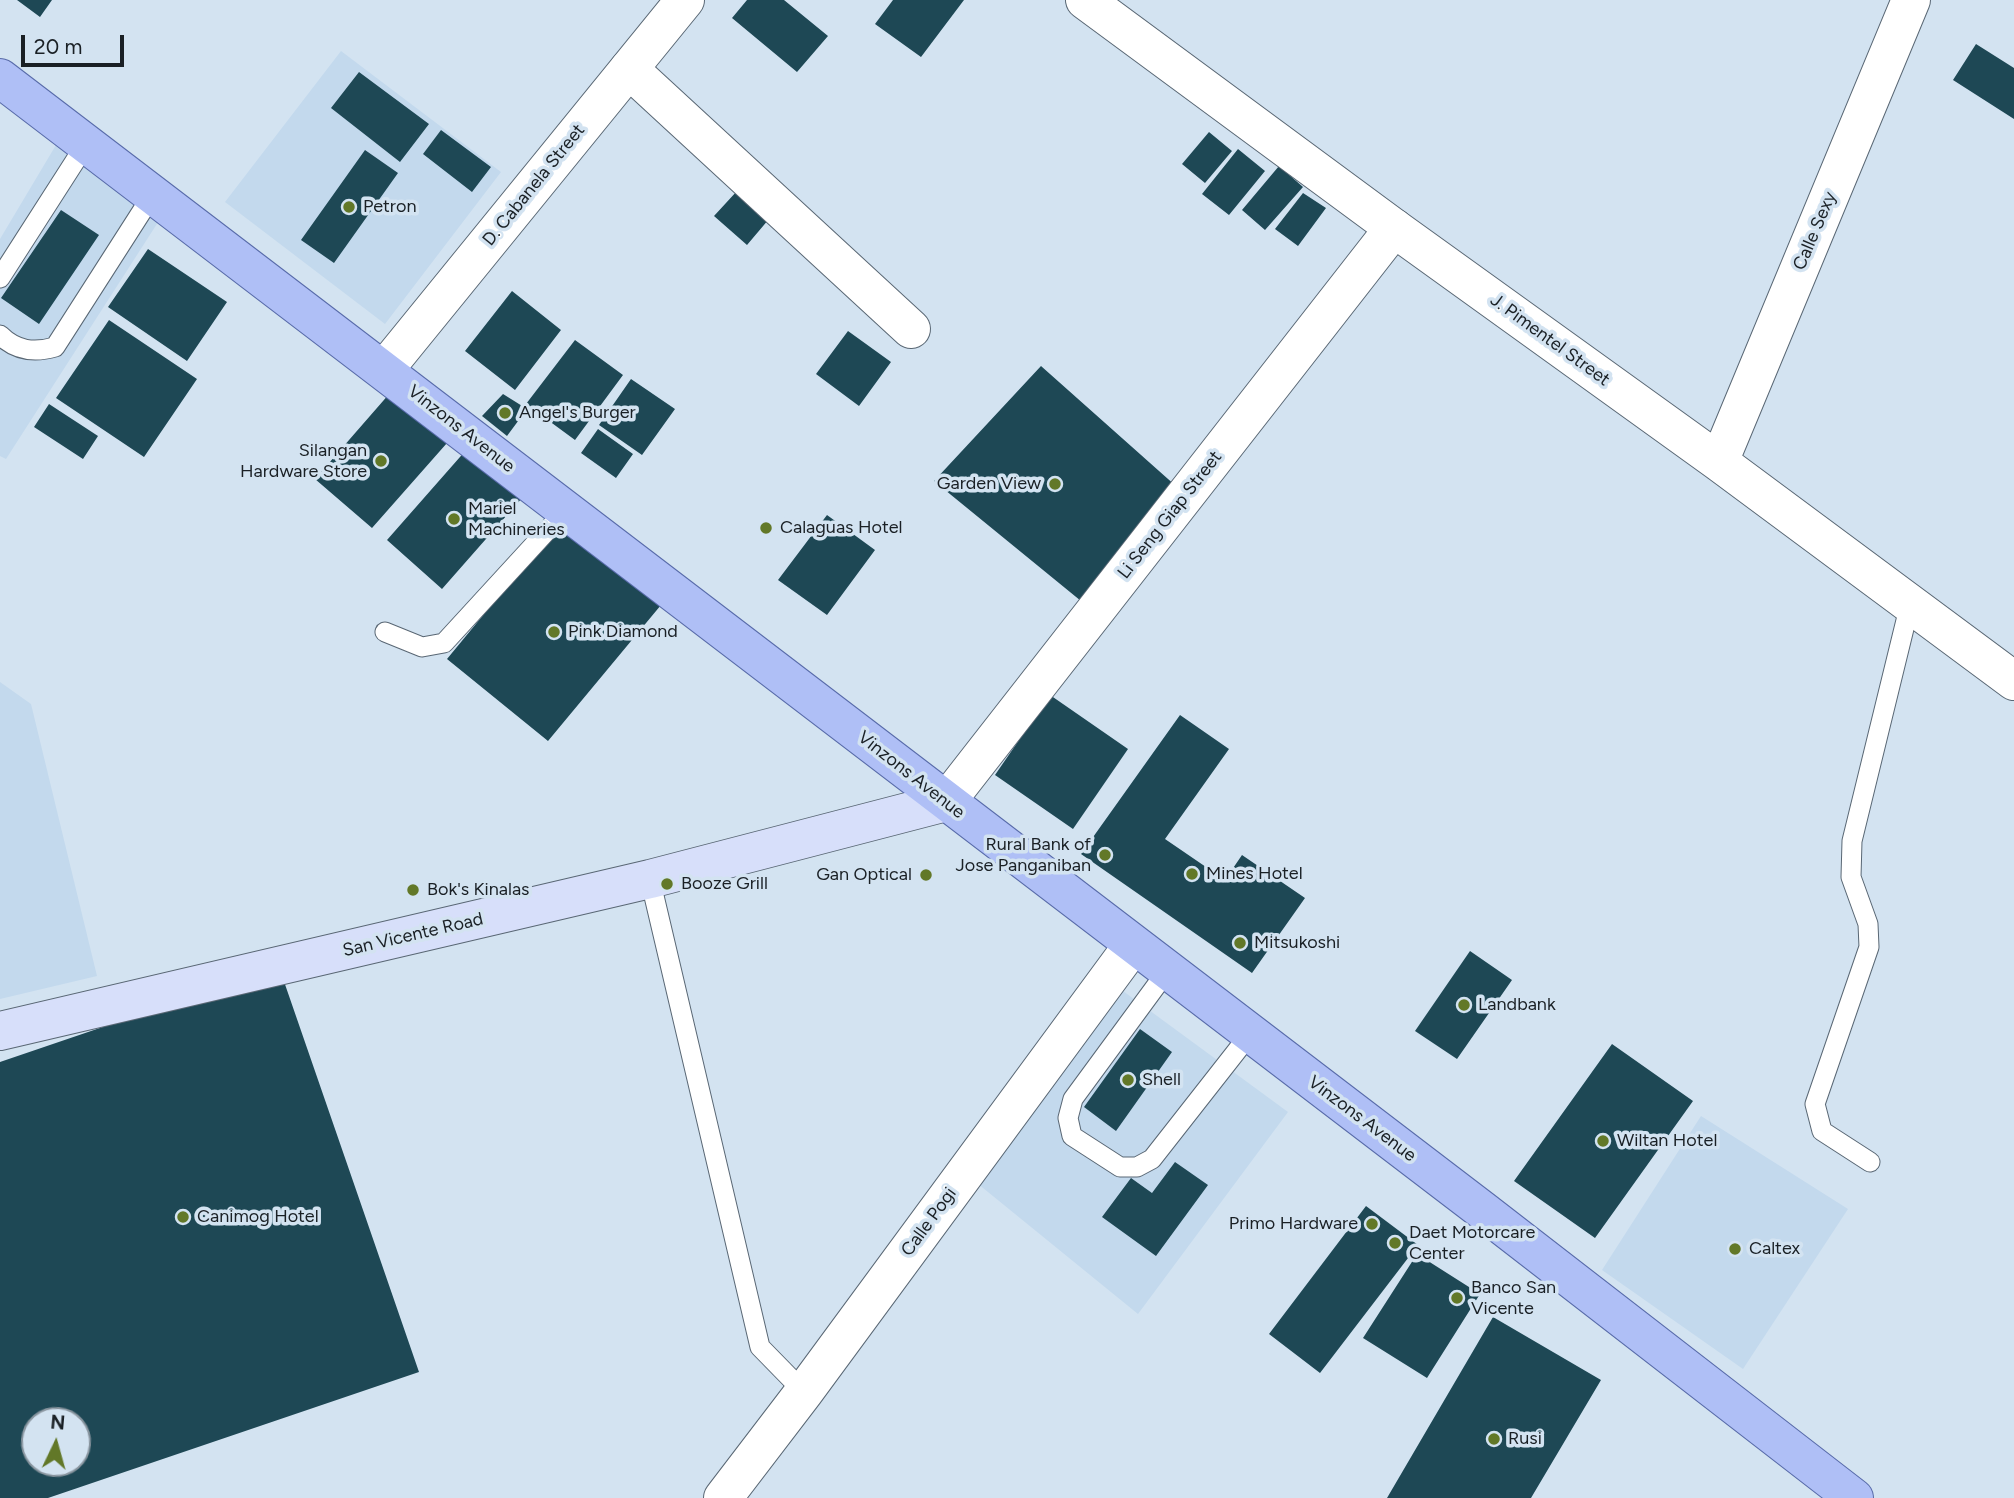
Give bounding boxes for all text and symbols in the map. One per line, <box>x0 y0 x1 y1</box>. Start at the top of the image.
scale bar <box>24 21 128 65</box>
text: 20 m <box>34 34 82 59</box>
street label: D. Cabanela Street <box>478 120 590 250</box>
street label: Calle Sexy <box>1789 189 1841 273</box>
place label: Petron <box>363 196 416 218</box>
marker: Petron <box>341 199 357 215</box>
street label: J. Pimentel Street <box>1486 289 1614 391</box>
street label: Vinzons Avenue <box>403 381 519 477</box>
place label: Angel's Burger <box>519 402 636 424</box>
marker: Angel's Burger <box>497 405 513 421</box>
place label: Silangan Hardware Store <box>240 440 367 482</box>
street label: Li Seng Giap Street <box>1113 447 1227 583</box>
marker: Silangan Hardware Store <box>373 453 389 469</box>
place label: Garden View <box>937 473 1041 495</box>
marker: Garden View <box>1047 476 1063 492</box>
place label: Mariel Machineries <box>468 498 565 540</box>
marker: Mariel Machineries <box>446 511 462 527</box>
place label: Calaguas Hotel <box>780 517 902 539</box>
marker: Calaguas Hotel <box>758 520 774 536</box>
place label: Pink Diamond <box>568 621 678 643</box>
marker: Pink Diamond <box>546 624 562 640</box>
street label: Vinzons Avenue <box>853 727 969 823</box>
place label: Rural Bank of Jose Panganiban <box>955 834 1091 876</box>
marker: Rural Bank of Jose Panganiban <box>1097 847 1113 863</box>
place label: Mines Hotel <box>1206 863 1303 885</box>
place label: Gan Optical <box>816 864 912 886</box>
marker: Mines Hotel <box>1184 866 1200 882</box>
marker: Gan Optical <box>918 867 934 883</box>
place label: Booze Grill <box>681 873 768 895</box>
marker: Booze Grill <box>659 876 675 892</box>
place label: Bok's Kinalas <box>427 879 530 901</box>
marker: Bok's Kinalas <box>405 882 421 898</box>
street label: San Vicente Road <box>341 908 485 962</box>
place label: Mitsukoshi <box>1254 932 1340 954</box>
marker: Mitsukoshi <box>1232 935 1248 951</box>
place label: Landbank <box>1478 994 1556 1016</box>
marker: Landbank <box>1456 997 1472 1013</box>
place label: Shell <box>1142 1069 1181 1091</box>
street label: Vinzons Avenue <box>1304 1071 1420 1167</box>
marker: Shell <box>1120 1072 1136 1088</box>
place label: Wiltan Hotel <box>1617 1130 1717 1152</box>
marker: Wiltan Hotel <box>1595 1133 1611 1149</box>
street label: Calle Pogi <box>897 1183 961 1261</box>
place label: Canimog Hotel <box>197 1206 319 1228</box>
marker: Canimog Hotel <box>175 1209 191 1225</box>
place label: Primo Hardware <box>1229 1213 1358 1235</box>
marker: Primo Hardware <box>1364 1216 1380 1232</box>
place label: Daet Motorcare Center <box>1409 1222 1535 1264</box>
marker: Daet Motorcare Center <box>1387 1235 1403 1251</box>
place label: Caltex <box>1749 1238 1800 1260</box>
marker: Caltex <box>1727 1241 1743 1257</box>
place label: Banco San Vicente <box>1471 1277 1556 1320</box>
marker: Banco San Vicente <box>1449 1290 1465 1306</box>
north arrow <box>21 1407 91 1477</box>
text: N <box>49 1410 66 1435</box>
place label: Rusi <box>1508 1428 1542 1450</box>
marker: Rusi <box>1486 1431 1502 1447</box>

